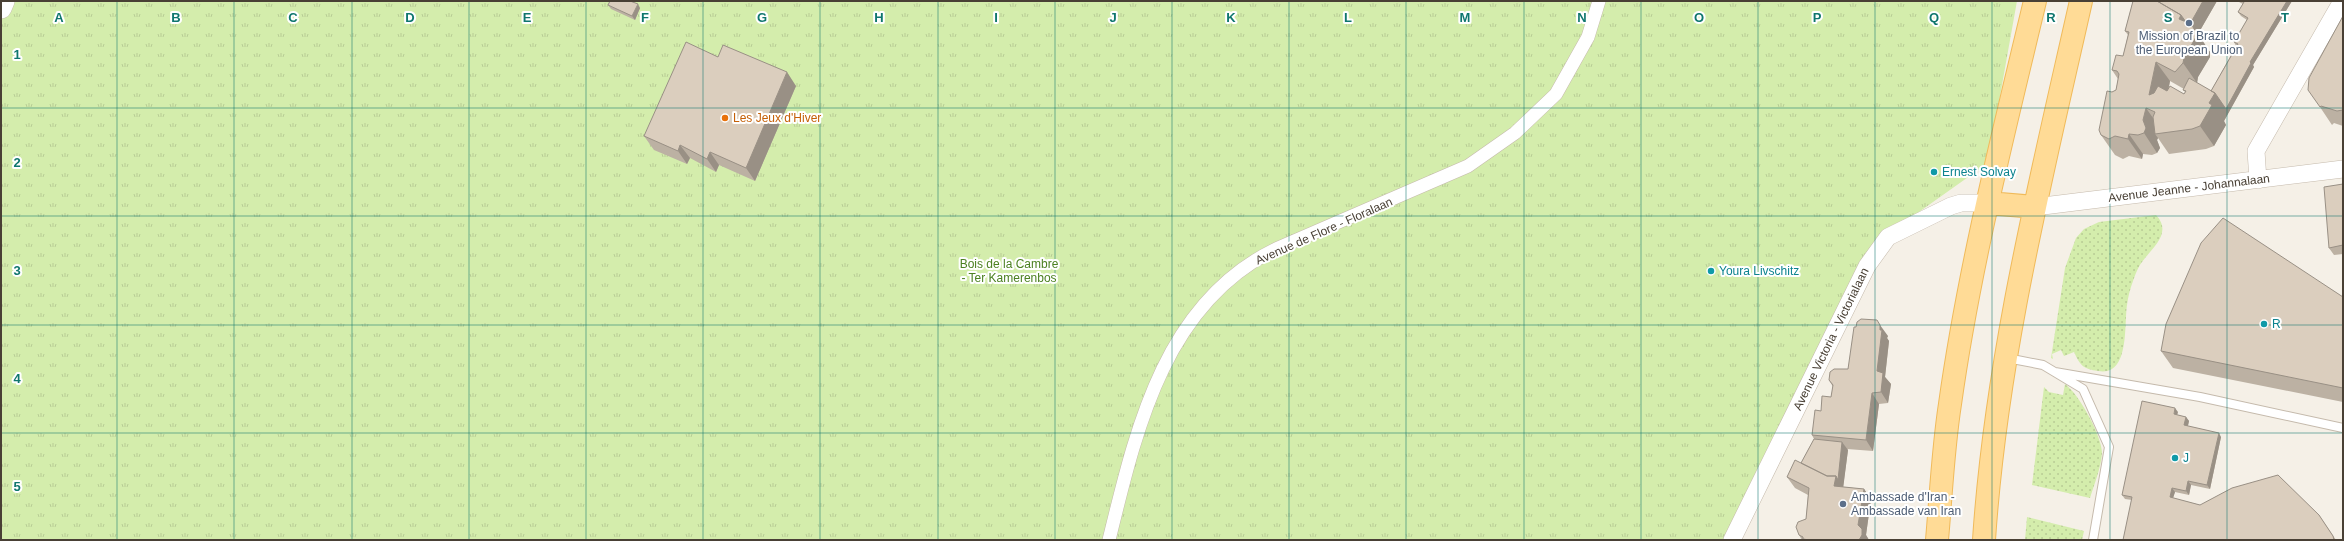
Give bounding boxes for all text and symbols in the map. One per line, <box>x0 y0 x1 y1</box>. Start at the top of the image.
text: A <box>54 10 64 25</box>
text: B <box>171 10 181 25</box>
text: C <box>288 10 298 25</box>
text: D <box>405 10 415 25</box>
text: E <box>523 10 532 25</box>
text: F <box>641 10 649 25</box>
text: G <box>757 10 767 25</box>
text: H <box>874 10 884 25</box>
text: I <box>994 10 998 25</box>
text: J <box>1109 10 1117 25</box>
text: K <box>1226 10 1236 25</box>
text: L <box>1344 10 1352 25</box>
text: M <box>1460 10 1470 25</box>
text: N <box>1577 10 1587 25</box>
text: O <box>1694 10 1704 25</box>
text: P <box>1813 10 1822 25</box>
text: Q <box>1929 10 1939 25</box>
text: R <box>2046 10 2056 25</box>
text: S <box>2164 10 2173 25</box>
text: T <box>2281 10 2289 25</box>
marker: Mission of Brazil to the European Union <box>2184 18 2194 28</box>
place label: Mission of Brazil to the European Union <box>2136 29 2242 57</box>
text: 1 <box>13 47 21 62</box>
place label: Les Jeux d'Hiver <box>733 111 821 125</box>
marker: Les Jeux d'Hiver <box>720 113 730 123</box>
text: 2 <box>13 155 21 170</box>
place label: Ernest Solvay <box>1942 165 2016 179</box>
marker: Ernest Solvay <box>1929 167 1939 177</box>
street label: Avenue Jeanne - Johannalaan <box>2107 171 2271 205</box>
street label: Avenue de Flore - Floralaan <box>1253 194 1395 268</box>
park label: Bois de la Cambre - Ter Kamerenbos <box>960 257 1059 285</box>
text: 3 <box>13 263 21 278</box>
place label: Youra Livschitz <box>1719 264 1799 278</box>
street label: Avenue Victoria - Victorialaan <box>1790 265 1872 413</box>
marker: Youra Livschitz <box>1706 266 1716 276</box>
place label: R <box>2272 317 2281 331</box>
marker: R <box>2259 319 2269 329</box>
text: 4 <box>13 371 21 386</box>
place label: J <box>2183 451 2189 465</box>
marker: J <box>2170 453 2180 463</box>
text: 5 <box>13 479 21 494</box>
place label: Ambassade d'Iran - Ambassade van Iran <box>1851 490 1961 518</box>
marker: Ambassade d'Iran - Ambassade van Iran <box>1838 499 1848 509</box>

